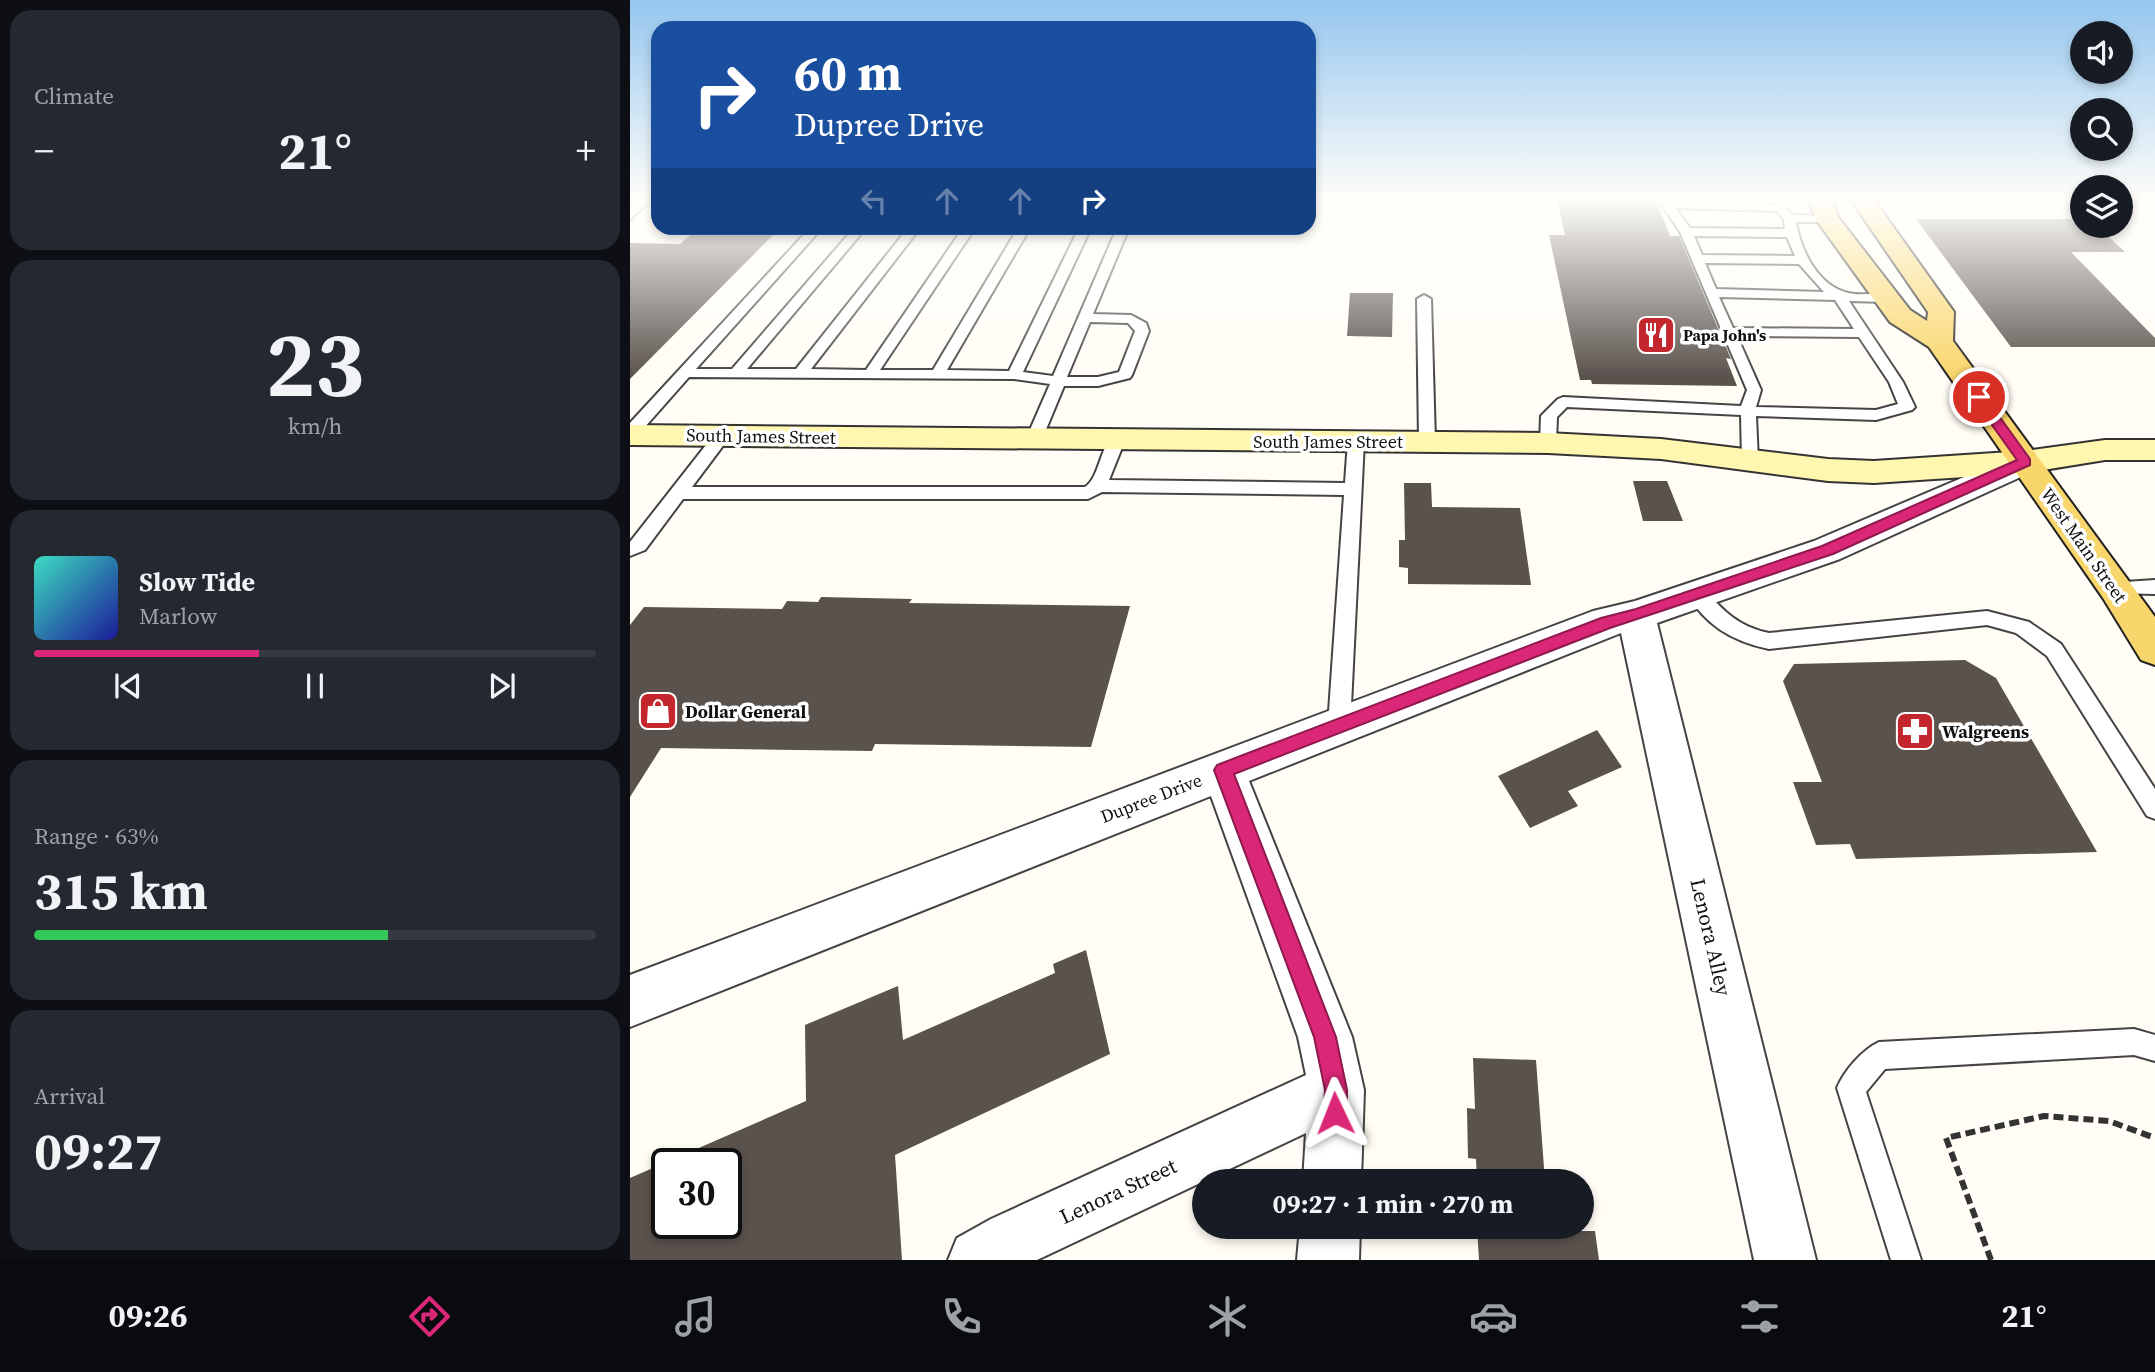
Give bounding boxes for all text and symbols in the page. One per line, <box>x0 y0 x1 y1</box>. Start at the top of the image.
map controls <box>2070 21 2133 238</box>
button: sound <box>2070 21 2133 84</box>
text: 60 m <box>794 39 902 106</box>
icon: right <box>679 49 770 140</box>
text: Climate <box>34 80 114 112</box>
button: search <box>2070 98 2133 161</box>
text: Dupree Drive <box>794 103 984 147</box>
text: 21° <box>278 115 352 186</box>
text: − <box>34 125 54 177</box>
text: + <box>576 125 596 177</box>
button: layers <box>2070 175 2133 238</box>
icon: left <box>855 182 893 220</box>
icon: ahead <box>928 182 966 220</box>
icon: ahead <box>1001 182 1039 220</box>
icon: right <box>1074 182 1112 220</box>
text: 23 <box>266 302 364 426</box>
restaurant icon: Papa John's <box>1635 314 1677 356</box>
place label: Papa John's <box>1683 324 1766 346</box>
pin <box>1949 367 2009 427</box>
icon: arrive <box>1960 378 1998 416</box>
text: km/h <box>288 410 342 442</box>
street label: South James Street <box>686 422 836 450</box>
street label: South James Street <box>1253 429 1403 454</box>
street label: West Main Street <box>2035 482 2133 608</box>
text: Slow Tide <box>139 564 255 600</box>
text: Marlow <box>139 600 217 632</box>
icon: previous <box>109 667 147 705</box>
icon: pause <box>296 667 334 705</box>
icon: next <box>483 667 521 705</box>
shop icon: Dollar General <box>637 690 679 732</box>
place label: Dollar General <box>685 699 806 724</box>
pharmacy icon: Walgreens <box>1894 710 1936 752</box>
place label: Walgreens <box>1942 719 2029 744</box>
street label: Dupree Drive <box>1097 767 1205 829</box>
text: Range · 63% <box>34 820 159 852</box>
text: 315 km <box>34 855 208 926</box>
street label: Lenora Alley <box>1683 876 1739 999</box>
position arrow <box>1298 1076 1372 1150</box>
text: Arrival <box>34 1080 105 1112</box>
text: 09:27 <box>34 1115 162 1186</box>
speed limit sign: 30 <box>651 1148 742 1239</box>
street label: Lenora Street <box>1055 1151 1181 1231</box>
text: 09:27 · 1 min · 270 m <box>1273 1186 1513 1222</box>
icon: directions <box>405 1292 454 1341</box>
icon: music <box>671 1292 720 1341</box>
icon: phone <box>937 1292 986 1341</box>
icon: climate <box>1203 1292 1252 1341</box>
icon: car <box>1469 1292 1518 1341</box>
icon: filters <box>1735 1292 1784 1341</box>
text: 09:26 <box>109 1294 188 1338</box>
text: 21° <box>2001 1294 2046 1338</box>

